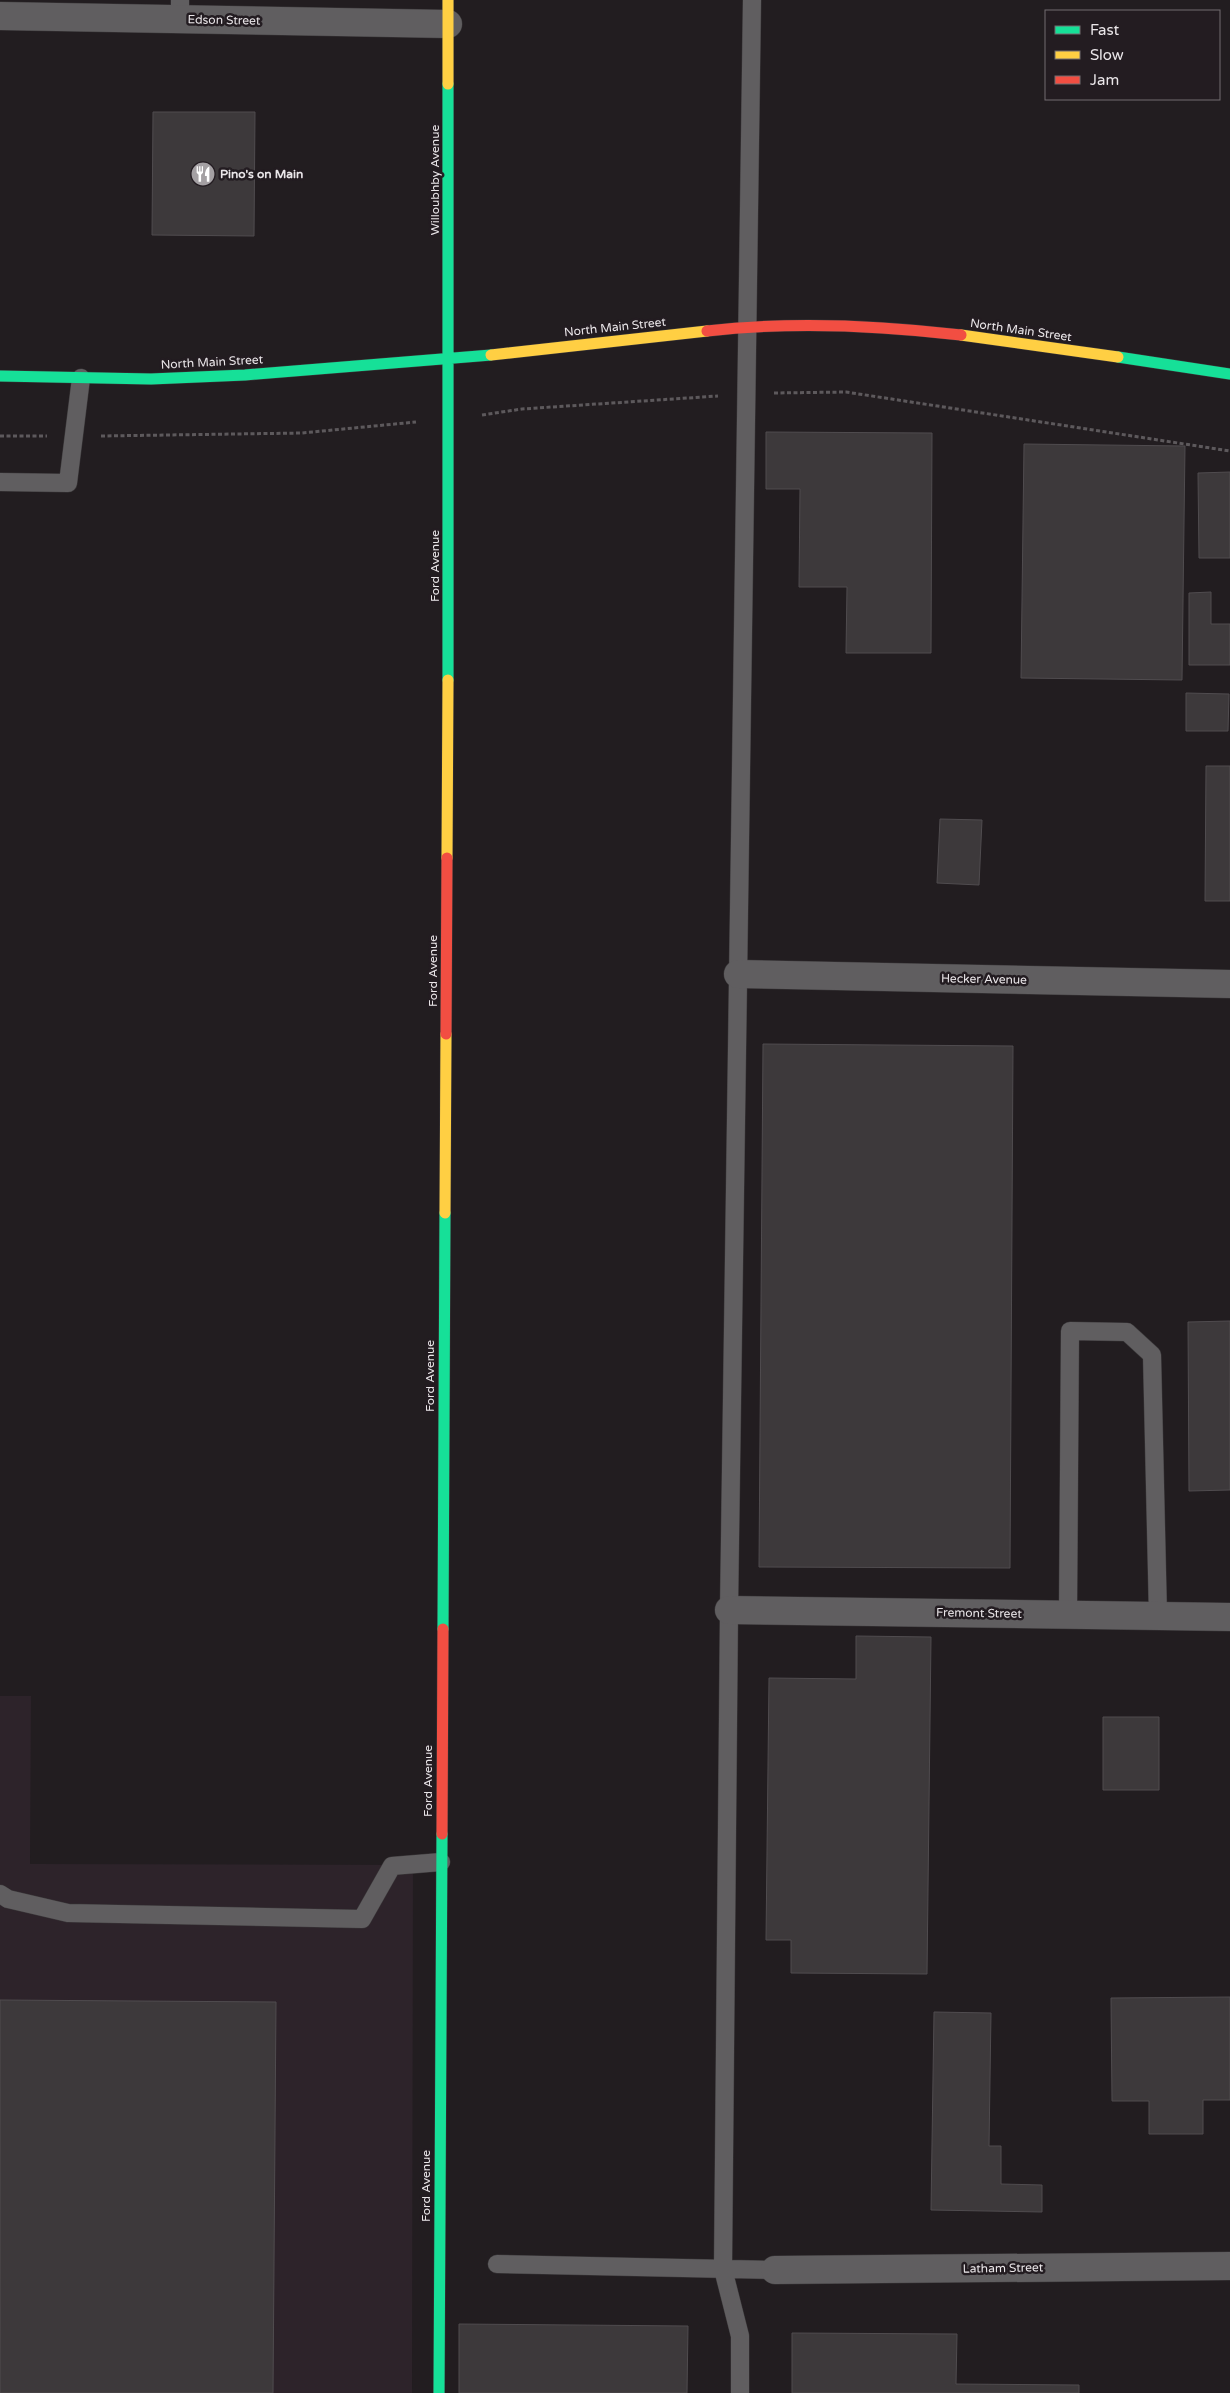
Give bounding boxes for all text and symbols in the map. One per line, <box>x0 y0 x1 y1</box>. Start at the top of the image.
legend <box>1045 10 1220 100</box>
street label: Edson Street <box>187 12 261 28</box>
text: Fast <box>1090 21 1120 39</box>
text: Slow <box>1090 46 1124 64</box>
text: Jam <box>1090 71 1119 89</box>
street label: Willoubhby Avenue <box>428 125 442 235</box>
restaurant icon: Pino's on Main <box>190 161 216 187</box>
place label: Pino's on Main <box>220 167 303 181</box>
street label: North Main Street <box>563 315 667 339</box>
street label: North Main Street <box>969 316 1073 344</box>
street label: North Main Street <box>160 352 264 372</box>
street label: Ford Avenue <box>428 530 442 602</box>
street label: Ford Avenue <box>426 935 440 1007</box>
street label: Hecker Avenue <box>941 971 1027 987</box>
street label: Ford Avenue <box>423 1340 437 1412</box>
street label: Fremont Street <box>936 1605 1022 1621</box>
street label: Ford Avenue <box>421 1745 435 1817</box>
street label: Ford Avenue <box>419 2150 433 2222</box>
street label: Latham Street <box>963 2260 1044 2276</box>

